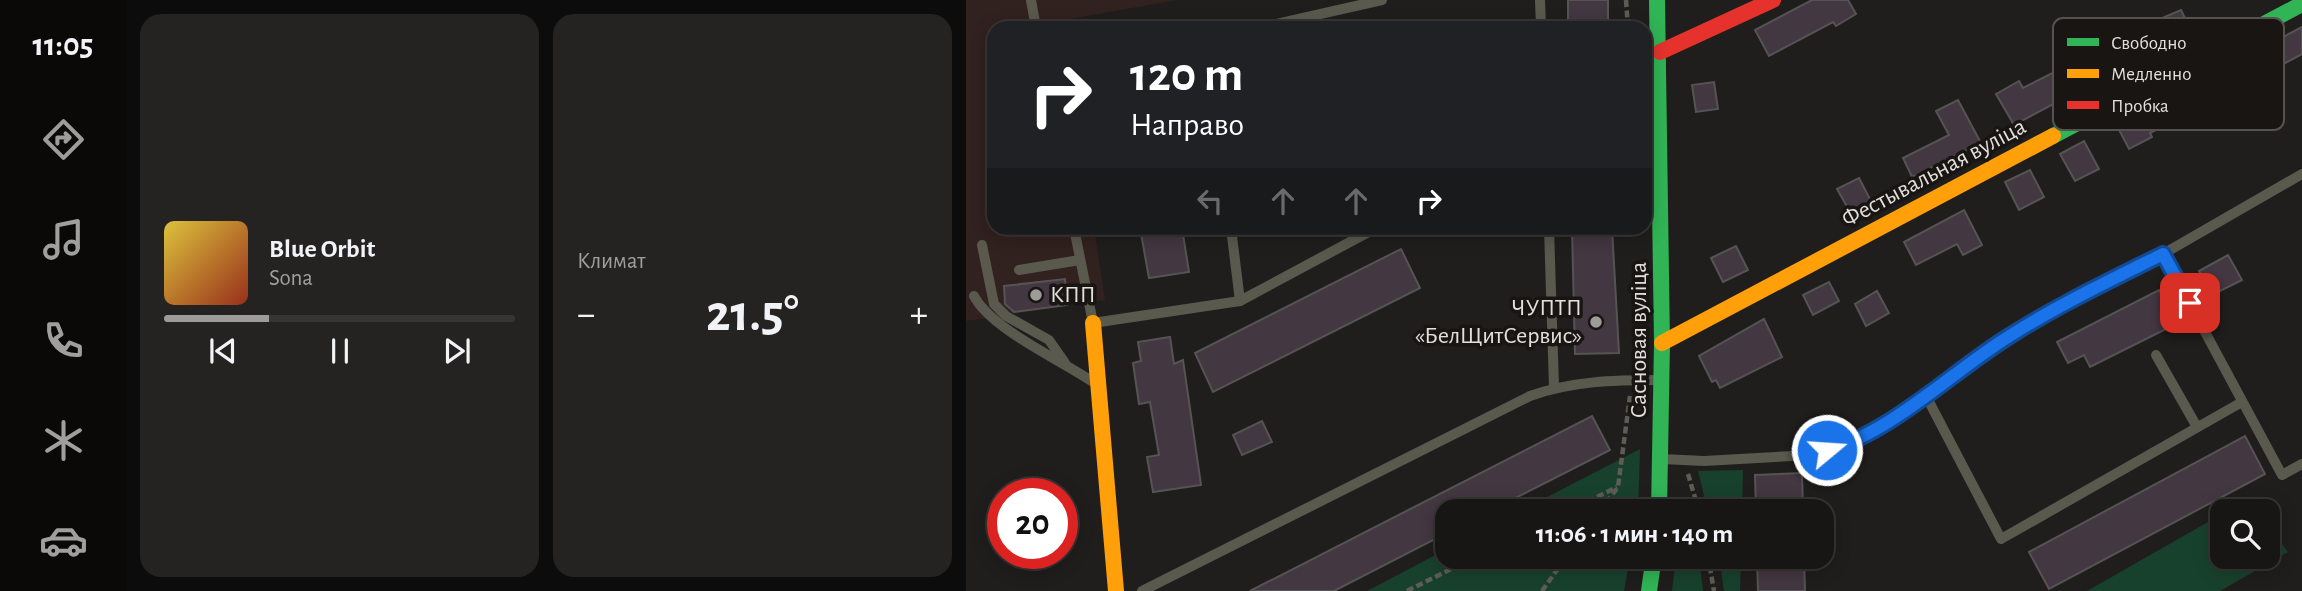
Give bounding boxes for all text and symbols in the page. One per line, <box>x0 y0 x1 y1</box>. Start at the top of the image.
legend <box>2053 18 2284 130</box>
text: 11:05 <box>33 29 93 61</box>
text: Свободно <box>2111 34 2187 53</box>
icon: right <box>1015 49 1106 140</box>
text: 120 m <box>1130 51 1243 100</box>
text: Медленно <box>2111 65 2191 84</box>
text: Пробка <box>2111 97 2169 116</box>
text: Направо <box>1130 109 1244 141</box>
street label: Фестывальная вуліца <box>1838 114 2030 232</box>
icon: directions <box>39 115 88 164</box>
icon: left <box>1191 182 1229 220</box>
icon: ahead <box>1264 182 1302 220</box>
icon: ahead <box>1337 182 1375 220</box>
icon: right <box>1410 182 1448 220</box>
icon: music <box>39 215 88 264</box>
text: Blue Orbit <box>269 236 375 262</box>
text: Климат <box>577 250 646 273</box>
street label: Сасновая вуліца <box>1627 262 1651 418</box>
text: Sona <box>269 267 313 290</box>
pin <box>2160 273 2220 333</box>
place label: КПП <box>1050 283 1096 307</box>
icon: arrive <box>2171 284 2209 322</box>
marker: КПП <box>1028 287 1044 303</box>
text: 21.5° <box>706 288 799 340</box>
text: − <box>577 296 595 334</box>
text: + <box>910 296 928 334</box>
place label: ЧУПТП «БелЩитСервис» <box>1415 296 1582 348</box>
marker: ЧУПТП «БелЩитСервис» <box>1588 314 1604 330</box>
icon: phone <box>39 316 88 365</box>
icon: previous <box>204 332 242 370</box>
icon: pause <box>321 332 359 370</box>
icon: next <box>438 332 476 370</box>
position arrow <box>1790 413 1864 487</box>
icon: climate <box>39 416 88 465</box>
speed limit sign: 20 <box>987 478 1078 569</box>
map controls <box>2210 499 2280 569</box>
button: search <box>2210 499 2280 569</box>
icon: car <box>39 516 88 565</box>
text: 11:06 · 1 мин · 140 m <box>1536 521 1733 547</box>

